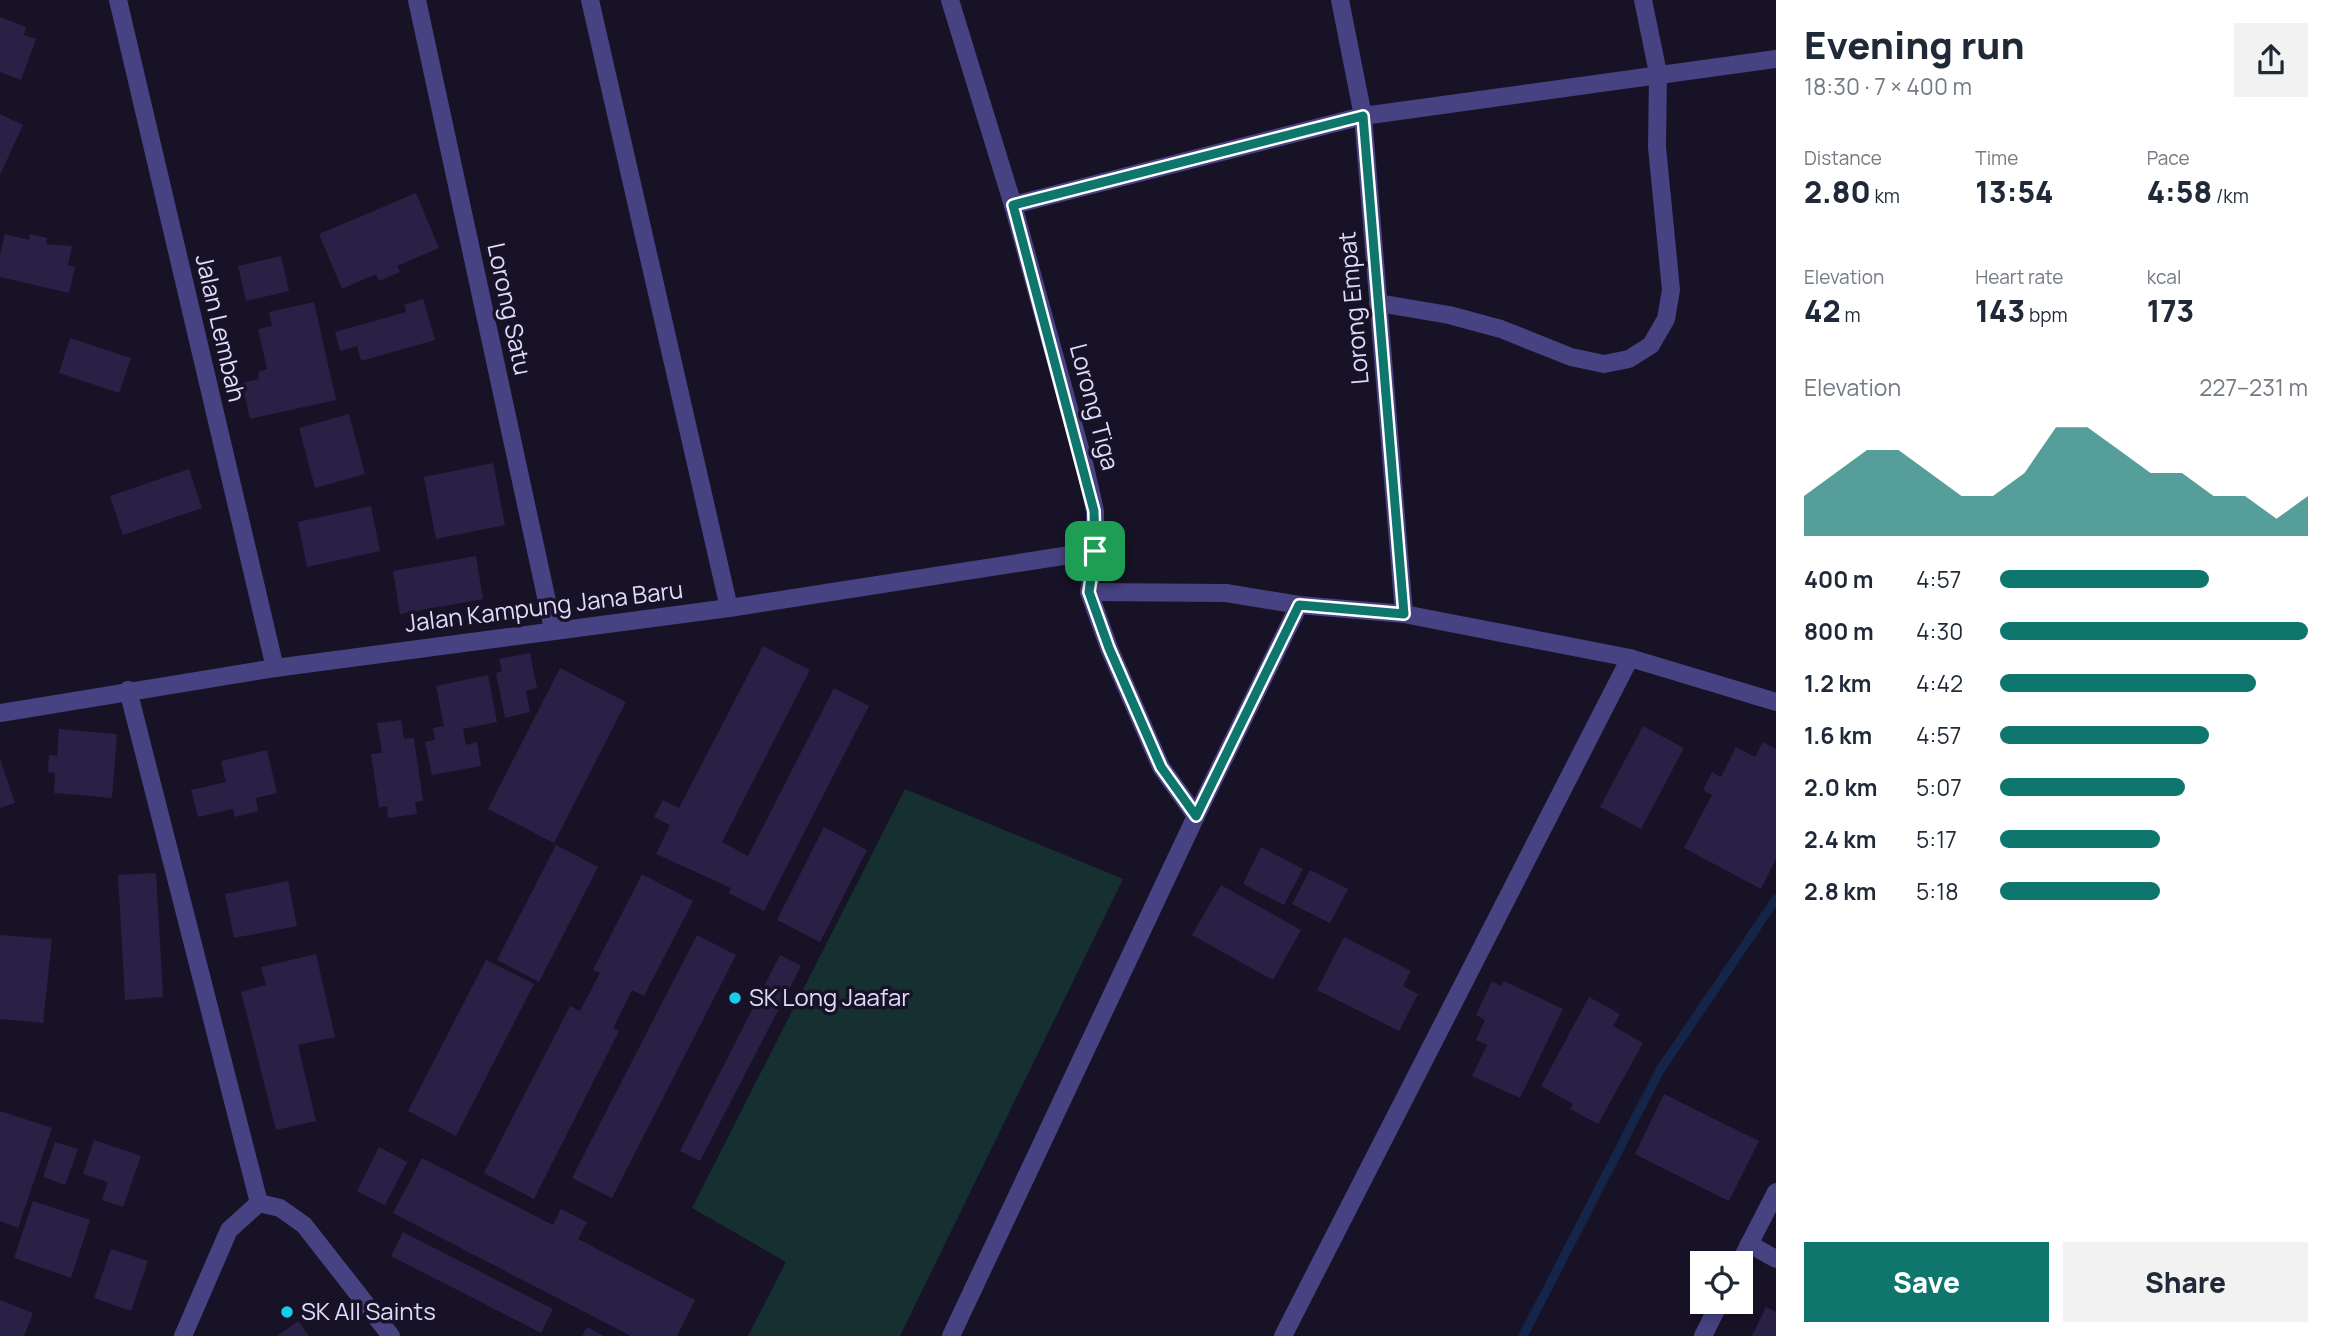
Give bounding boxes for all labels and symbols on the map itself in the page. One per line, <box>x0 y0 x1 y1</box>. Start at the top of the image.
street label: Lorong Empat <box>1329 230 1376 386</box>
street label: Lorong Satu <box>480 240 541 378</box>
street label: Jalan Lembah <box>188 251 254 405</box>
street label: Lorong Tiga <box>1063 340 1128 474</box>
pin <box>1065 521 1125 581</box>
street label: Jalan Kampung Jana Baru <box>403 572 685 639</box>
place label: SK Long Jaafar <box>749 980 910 1013</box>
marker: SK Long Jaafar <box>727 990 743 1006</box>
place label: SK All Saints <box>301 1294 436 1327</box>
marker: SK All Saints <box>279 1304 295 1320</box>

